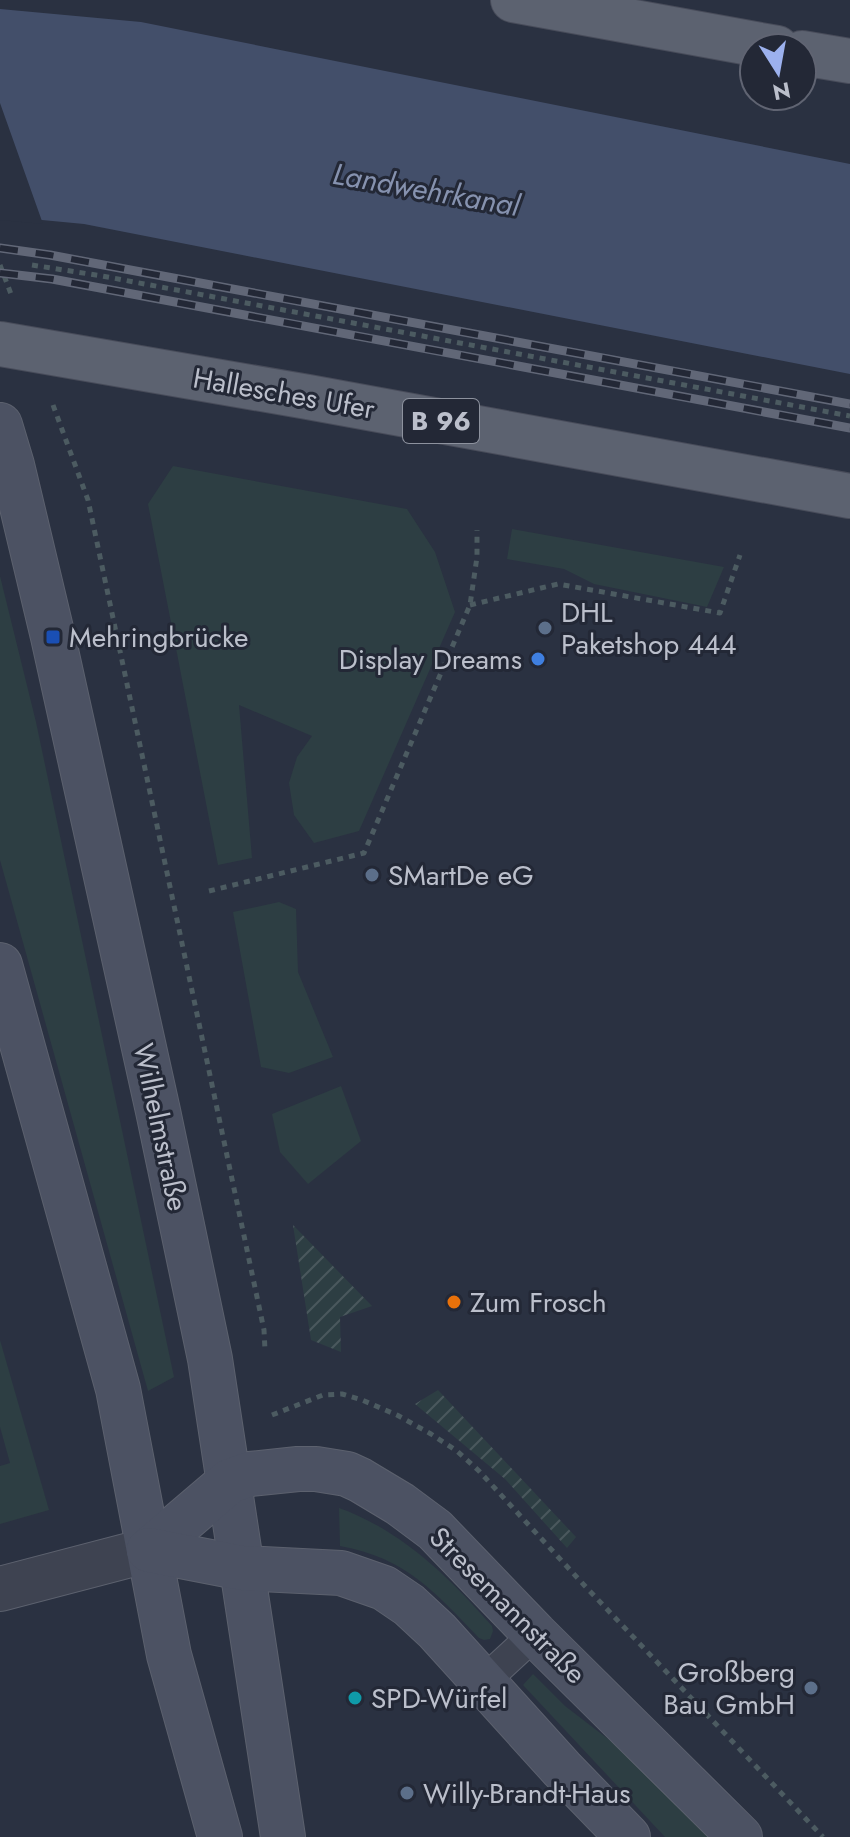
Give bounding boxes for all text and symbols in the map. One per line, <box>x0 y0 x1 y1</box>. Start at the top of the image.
north arrow <box>738 32 818 112</box>
text: N <box>770 74 793 109</box>
water label: Landwehrkanal <box>329 152 524 227</box>
street label: Hallesches Ufer <box>190 357 378 430</box>
road number: B 96 <box>403 399 479 443</box>
place label: DHL Paketshop 444 <box>561 592 737 665</box>
place label: Mehringbrücke <box>69 617 248 658</box>
marker: DHL Paketshop 444 <box>536 619 554 637</box>
marker: Mehringbrücke <box>44 628 62 646</box>
place label: Display Dreams <box>339 639 522 680</box>
marker: Display Dreams <box>529 650 547 668</box>
place label: SMartDe eG <box>388 855 534 896</box>
marker: SMartDe eG <box>363 866 381 884</box>
street label: Wilhelmstraße <box>123 1040 198 1215</box>
place label: Zum Frosch <box>470 1282 607 1323</box>
marker: Zum Frosch <box>445 1293 463 1311</box>
street label: Stresemannstraße <box>420 1518 595 1693</box>
place label: Großberg Bau GmbH <box>663 1652 795 1725</box>
place label: SPD-Würfel <box>371 1678 508 1719</box>
marker: Großberg Bau GmbH <box>802 1679 820 1697</box>
marker: SPD-Würfel <box>346 1689 364 1707</box>
place label: Willy-Brandt-Haus <box>423 1773 631 1814</box>
marker: Willy-Brandt-Haus <box>398 1784 416 1802</box>

